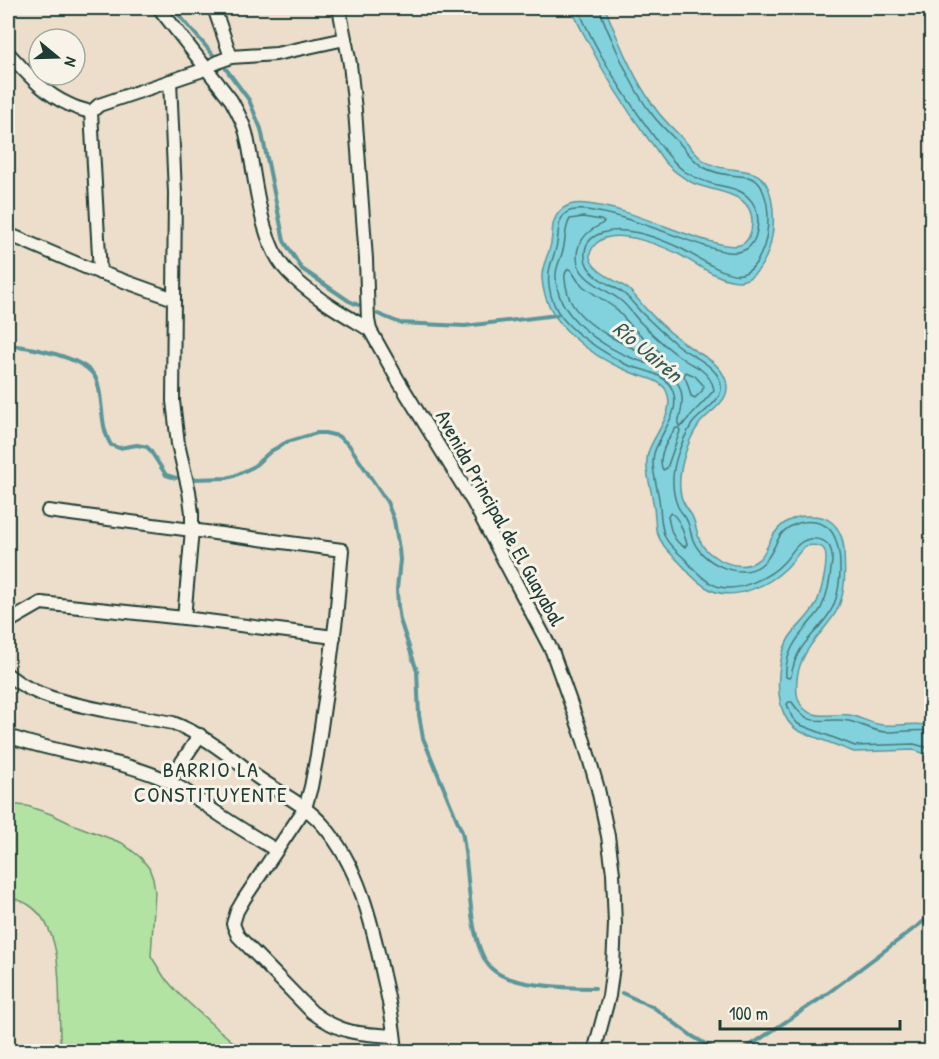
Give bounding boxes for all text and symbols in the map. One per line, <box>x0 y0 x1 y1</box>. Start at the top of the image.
north arrow <box>27 27 87 87</box>
text: N <box>59 54 83 70</box>
water label: Río Uairén <box>607 313 690 390</box>
street label: Avenida Principal de El Guayabal <box>429 405 572 631</box>
district label: BARRIO LA CONSTITUYENTE <box>134 754 288 809</box>
scale bar <box>720 993 900 1031</box>
text: 100 m <box>729 1001 768 1026</box>

